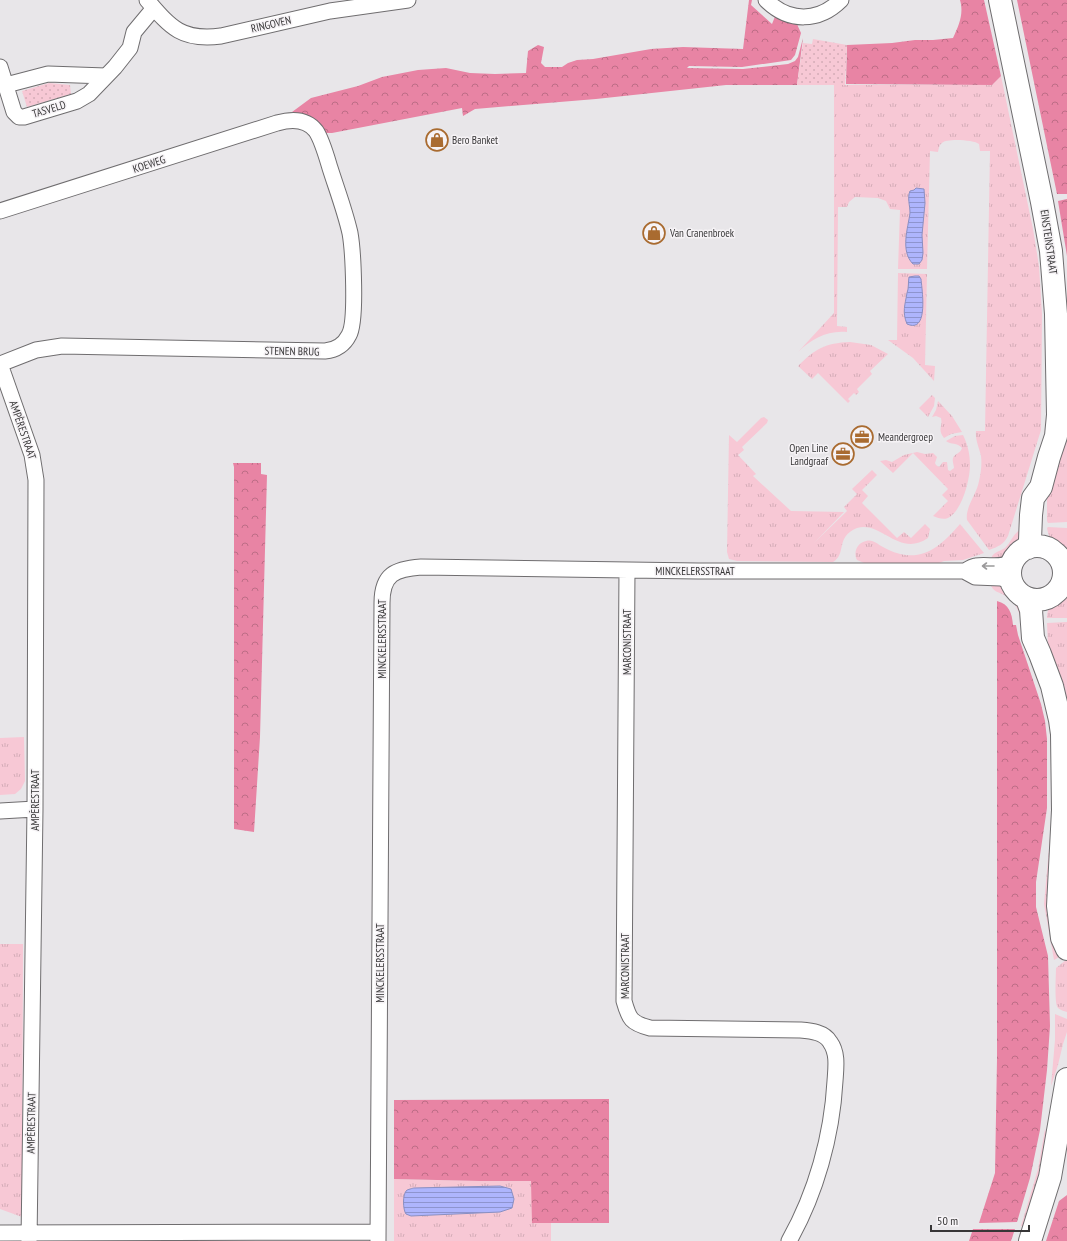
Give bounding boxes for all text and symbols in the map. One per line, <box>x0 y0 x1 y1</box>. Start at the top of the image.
street label: RINGOVEN <box>250 13 292 35</box>
street label: TASVELD <box>31 97 68 121</box>
shop icon: Bero Banket <box>424 127 450 153</box>
place label: Bero Banket <box>452 133 498 147</box>
street label: KOEWEG <box>131 152 167 176</box>
street label: EINSTEINSTRAAT <box>1038 209 1060 275</box>
shop icon: Van Cranenbroek <box>641 220 667 246</box>
place label: Van Cranenbroek <box>669 226 735 240</box>
street label: STENEN BRUG <box>264 344 320 358</box>
street label: AMPÈRESTRAAT <box>6 399 40 461</box>
office icon: Meandergroep <box>849 424 875 450</box>
place label: Meandergroep <box>878 430 933 444</box>
place label: Open Line Landgraaf <box>789 441 829 468</box>
office icon: Open Line Landgraaf <box>830 441 856 467</box>
one-way arrow <box>982 562 995 570</box>
street label: MINCKELERSSTRAAT <box>655 564 735 578</box>
street label: MINCKELERSSTRAAT <box>375 599 389 679</box>
street label: MARCONISTRAAT <box>620 609 634 675</box>
street label: AMPÈRESTRAAT <box>28 769 42 831</box>
street label: MINCKELERSSTRAAT <box>373 923 387 1003</box>
street label: MARCONISTRAAT <box>618 933 632 999</box>
street label: AMPÈRESTRAAT <box>23 1092 39 1154</box>
scale bar <box>931 1207 1029 1233</box>
text: 50 m <box>937 1213 958 1228</box>

